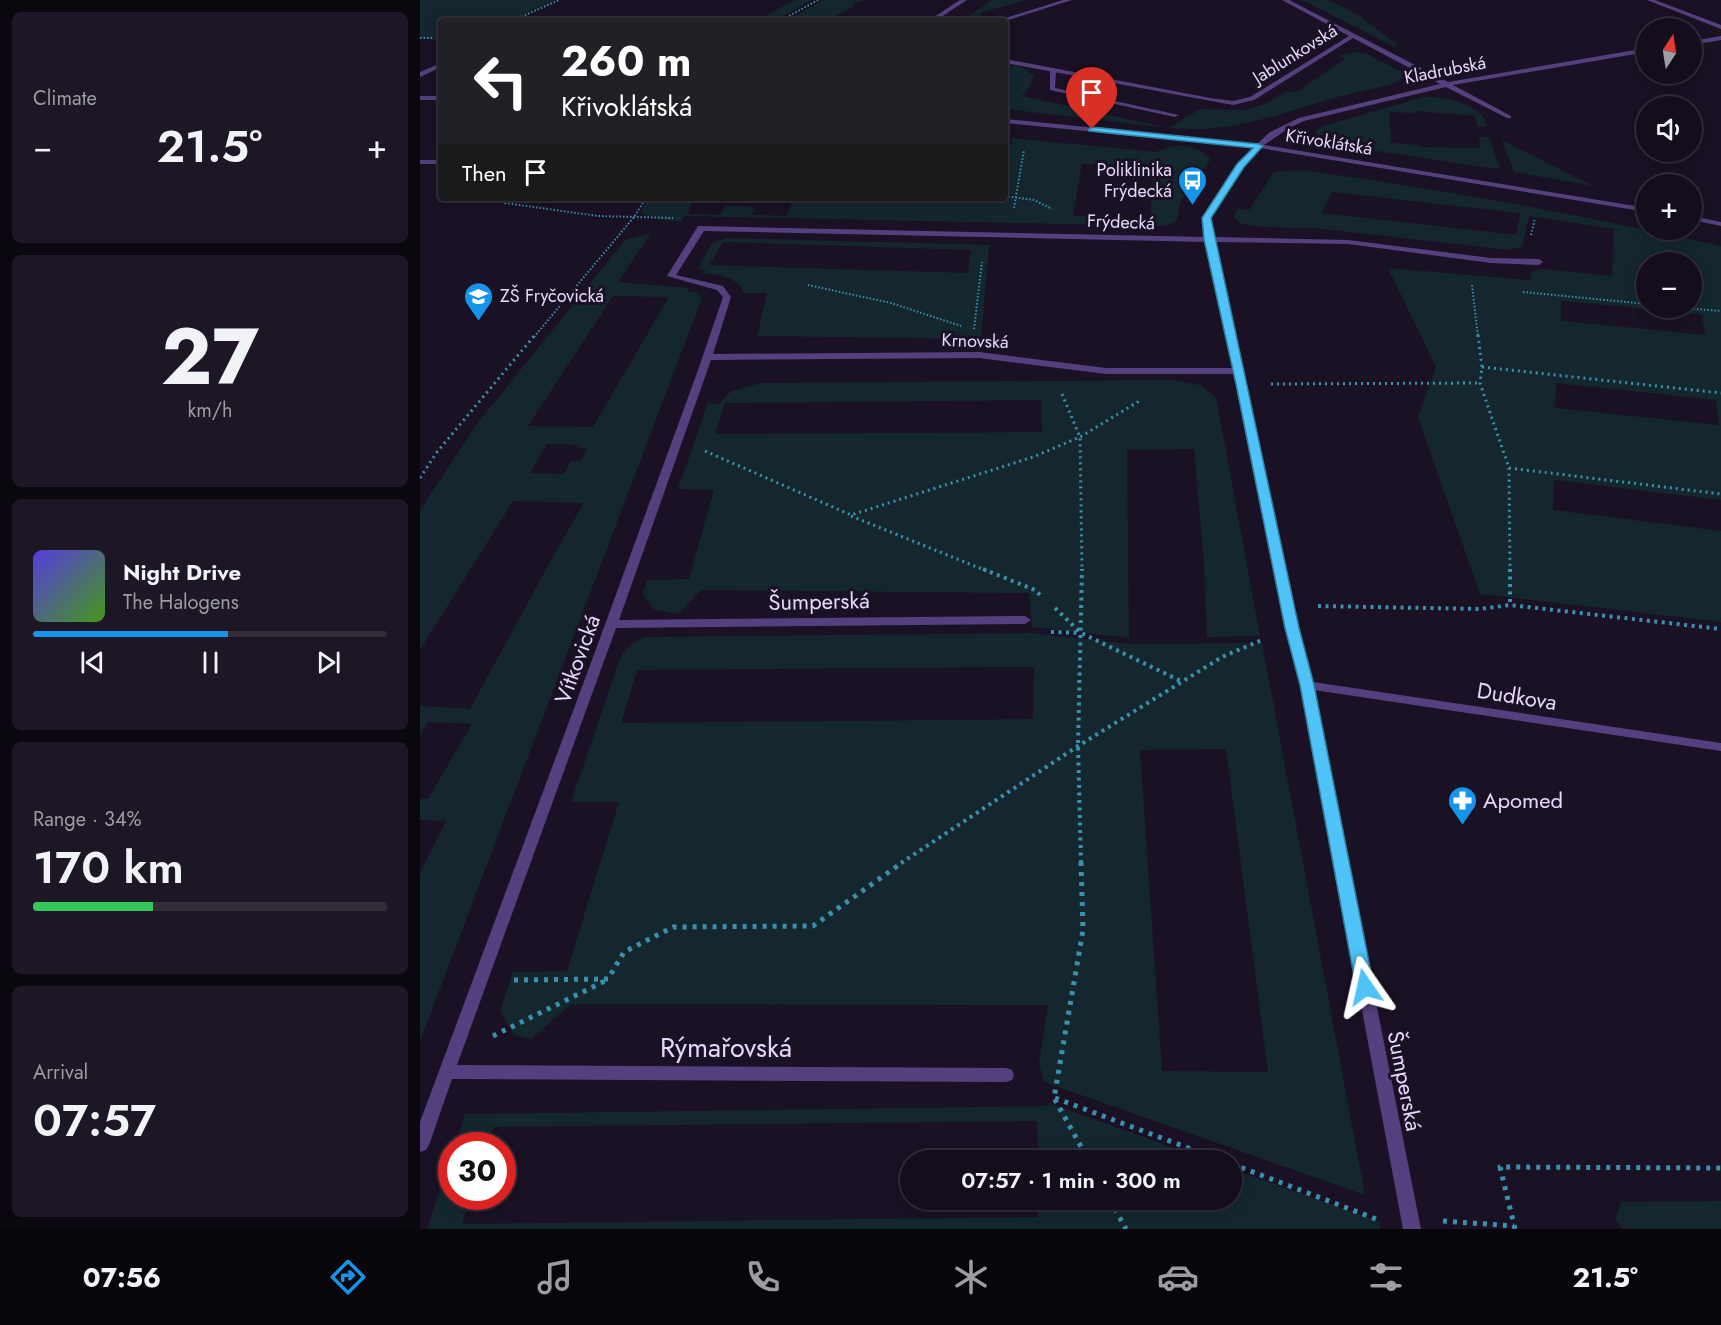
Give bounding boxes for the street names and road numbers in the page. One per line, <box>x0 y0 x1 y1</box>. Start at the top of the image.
street label: Jablunkovská <box>1246 18 1342 91</box>
street label: Kladrubská <box>1402 49 1488 91</box>
street label: Křivoklátská <box>1284 122 1374 162</box>
street label: Frýdecká <box>1087 208 1155 236</box>
street label: Krnovská <box>941 327 1009 355</box>
street label: Šumperská <box>768 584 870 618</box>
street label: Vítkovická <box>546 610 608 708</box>
street label: Dudkova <box>1475 674 1559 718</box>
street label: Rýmařovská <box>660 1028 792 1067</box>
street label: Šumperská <box>1380 1028 1430 1134</box>

